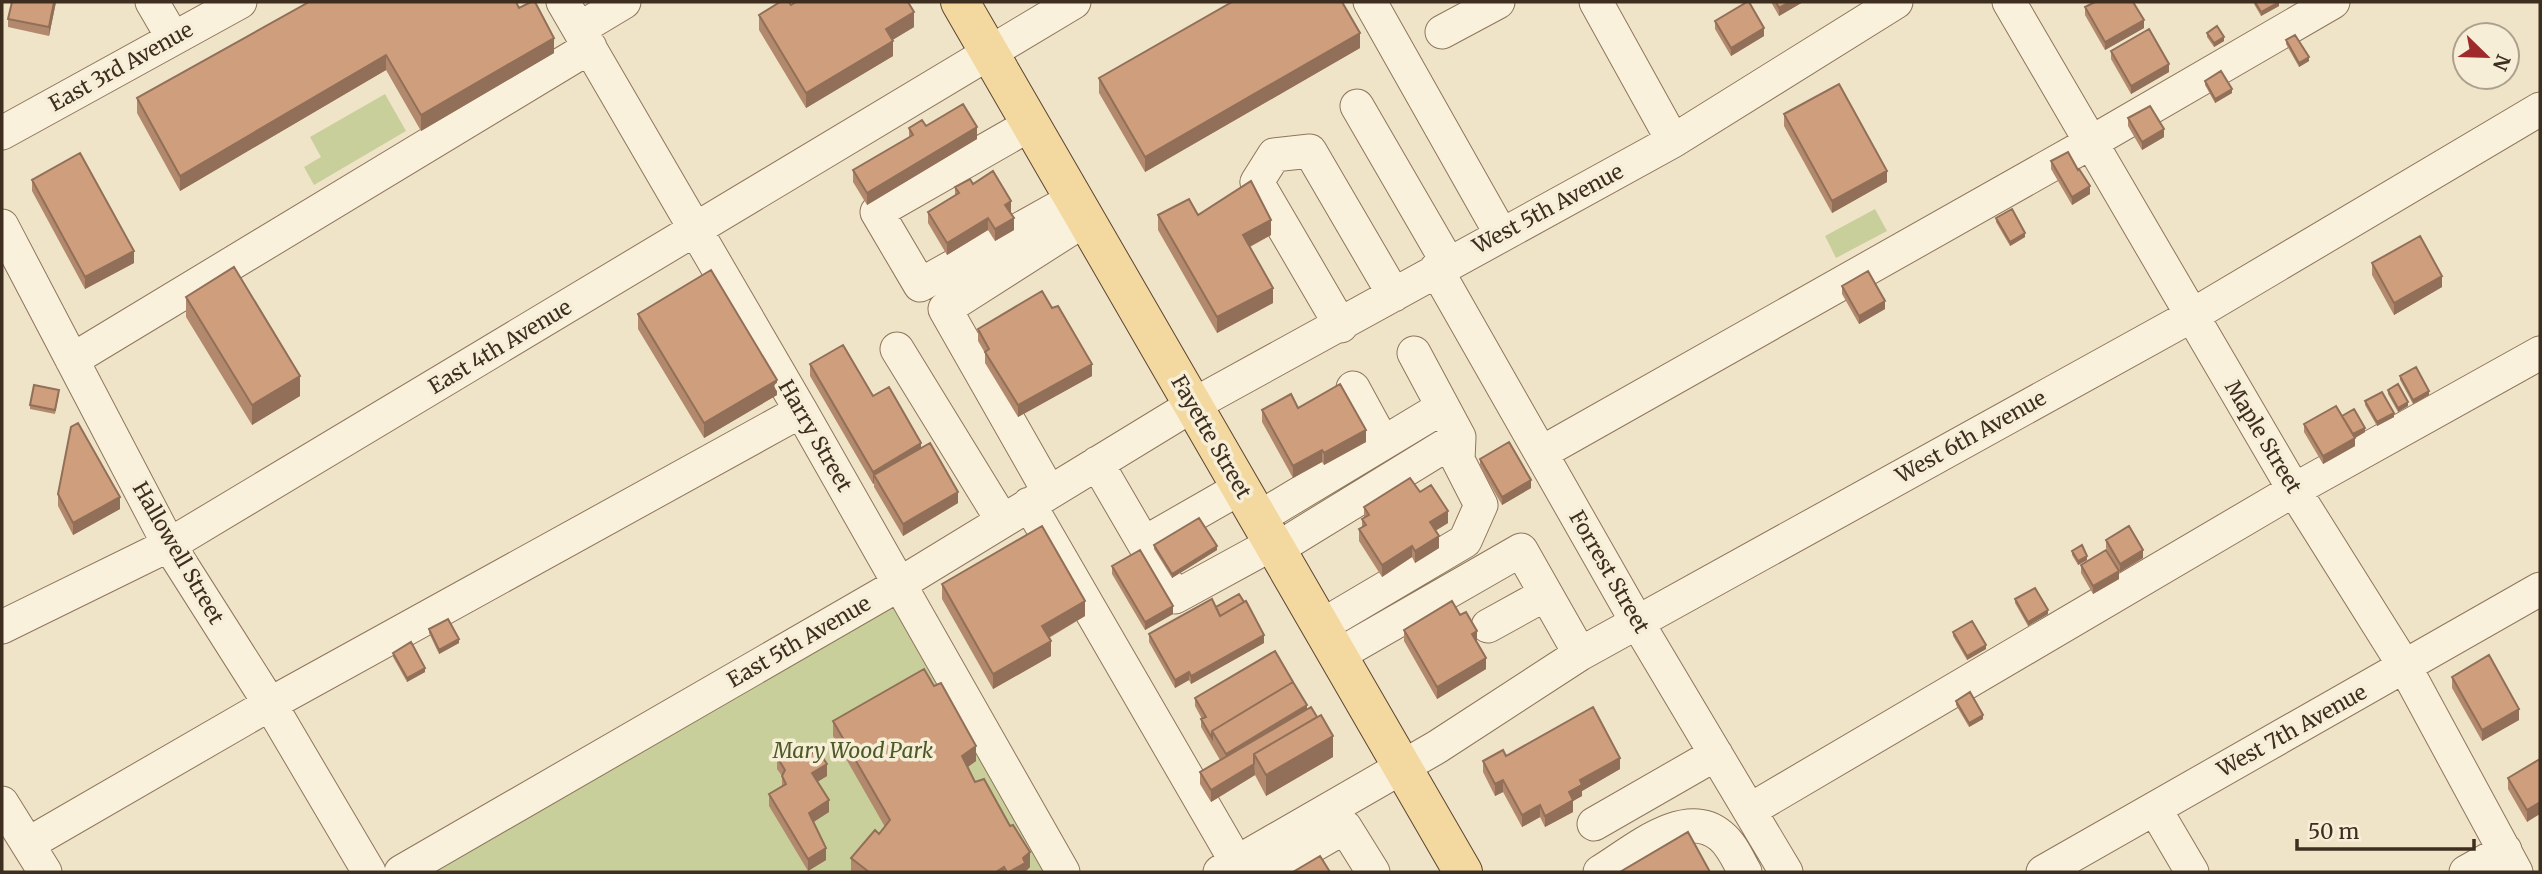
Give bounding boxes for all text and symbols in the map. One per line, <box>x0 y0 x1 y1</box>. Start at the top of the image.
street label: East 3rd Avenue <box>44 16 198 117</box>
north arrow <box>2451 21 2521 91</box>
text: N <box>2488 51 2516 74</box>
street label: West 5th Avenue <box>1467 157 1628 260</box>
street label: East 4th Avenue <box>423 293 576 400</box>
street label: Fayette Street <box>1165 370 1258 503</box>
street label: Harry Street <box>773 375 858 496</box>
street label: Maple Street <box>2219 375 2308 498</box>
street label: West 6th Avenue <box>1890 384 2051 490</box>
street label: Hallowell Street <box>127 477 230 629</box>
street label: Forrest Street <box>1563 506 1655 638</box>
street label: East 5th Avenue <box>722 590 875 694</box>
street label: West 7th Avenue <box>2211 678 2371 783</box>
park label: Mary Wood Park <box>772 737 934 764</box>
scale bar <box>2297 808 2474 852</box>
text: 50 m <box>2308 818 2359 845</box>

